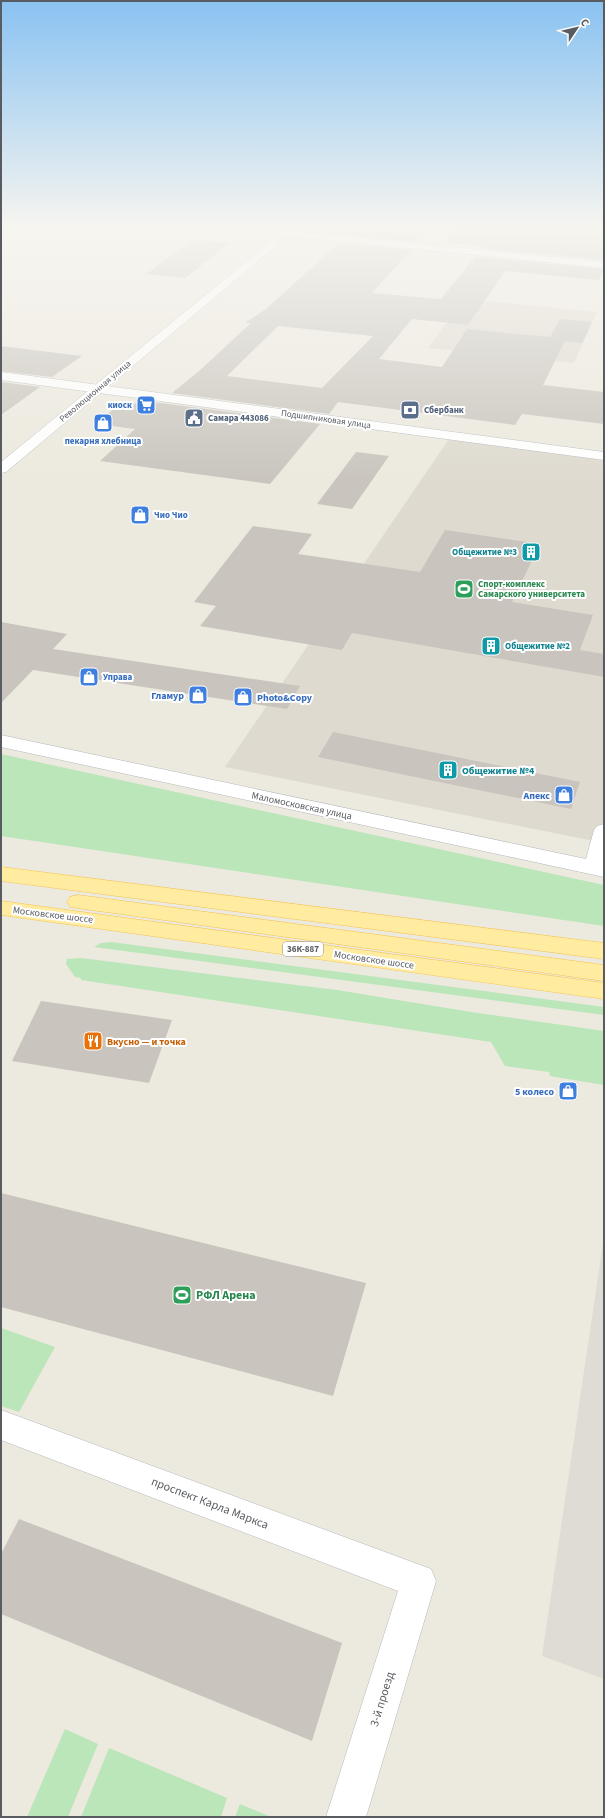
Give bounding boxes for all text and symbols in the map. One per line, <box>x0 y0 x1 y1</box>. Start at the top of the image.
north arrow <box>557 8 597 48</box>
text: С <box>577 16 593 30</box>
street label: Революционная улица <box>57 358 134 425</box>
supermarket icon: киоск <box>135 394 157 416</box>
place label: киоск <box>108 399 132 412</box>
bank icon: Сбербанк <box>399 399 421 421</box>
place label: Сбербанк <box>424 404 464 417</box>
public building icon: Самара 443086 <box>183 407 205 429</box>
street label: Подшипниковая улица <box>280 407 372 432</box>
shop icon: пекарня хлебница <box>92 412 114 434</box>
place label: Самара 443086 <box>208 412 269 425</box>
place label: пекарня хлебница <box>65 435 142 448</box>
shop icon: Чио Чио <box>129 504 151 526</box>
place label: Чио Чио <box>154 509 188 522</box>
building icon: Общежитие №3 <box>520 541 542 563</box>
place label: Общежитие №3 <box>452 546 517 559</box>
sports icon: Спорт-комплекс Самарского университета <box>453 578 475 600</box>
place label: Спорт-комплекс Самарского университета <box>478 578 585 601</box>
building icon: Общежитие №2 <box>480 635 502 657</box>
place label: Общежитие №2 <box>505 640 570 653</box>
shop icon: Управа <box>78 666 100 688</box>
place label: Управа <box>103 671 132 684</box>
shop icon: Гламур <box>187 684 209 706</box>
shop icon: Photo&Copy <box>232 686 254 708</box>
place label: Гламур <box>151 689 184 703</box>
place label: Photo&Copy <box>257 691 313 705</box>
building icon: Общежитие №4 <box>437 759 459 781</box>
place label: Общежитие №4 <box>462 764 535 778</box>
shop icon: Апекс <box>553 784 575 806</box>
street label: Маломосковская улица <box>250 788 353 823</box>
place label: Апекс <box>522 789 550 803</box>
street label: Московское шоссе <box>12 903 94 927</box>
road number: 36К-887 <box>283 942 323 956</box>
street label: Московское шоссе <box>333 947 415 973</box>
restaurant icon: Вкусно — и точка <box>82 1030 104 1052</box>
place label: Вкусно — и точка <box>107 1035 186 1049</box>
shop icon: 5 колесо <box>557 1080 579 1102</box>
place label: 5 колесо <box>515 1085 554 1099</box>
sports icon: РФЛ Арена <box>171 1284 193 1306</box>
place label: РФЛ Арена <box>196 1287 256 1304</box>
street label: проспект Карла Маркса <box>149 1473 271 1534</box>
street label: 3-й проезд <box>366 1669 399 1729</box>

